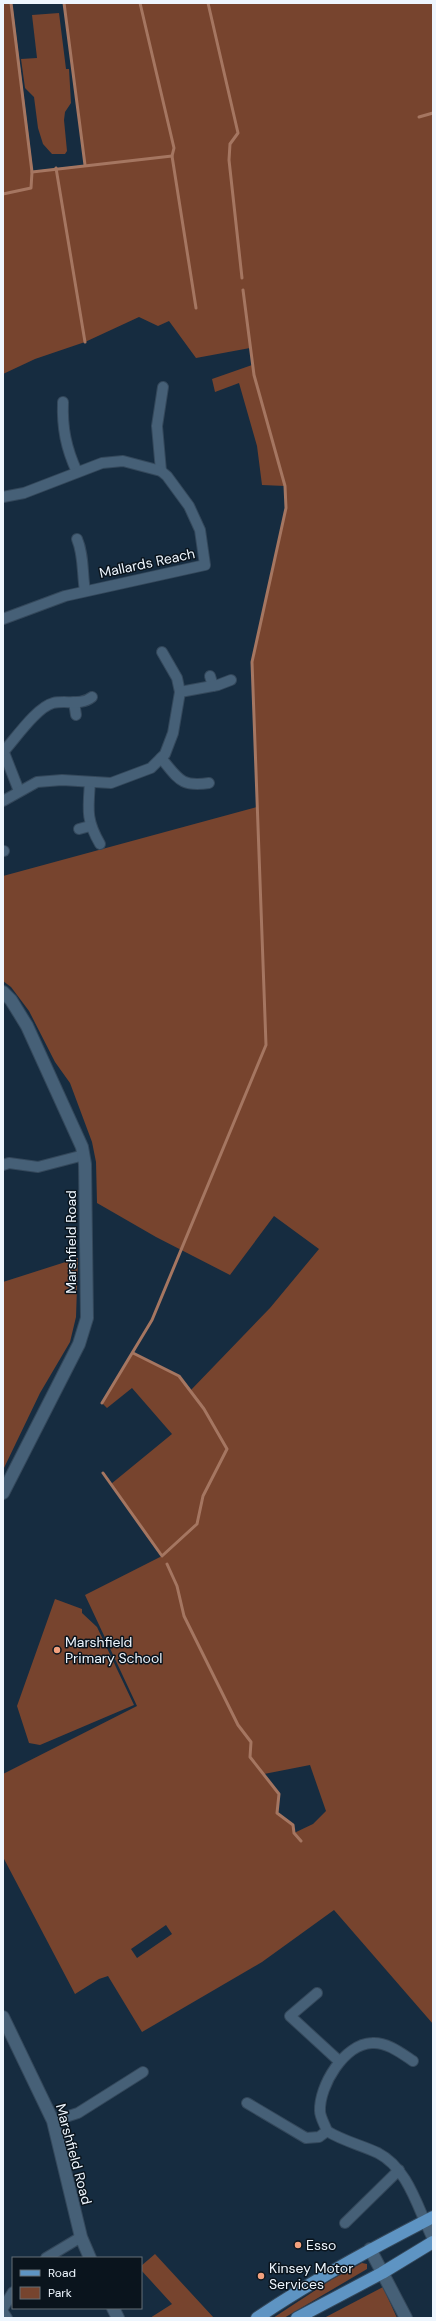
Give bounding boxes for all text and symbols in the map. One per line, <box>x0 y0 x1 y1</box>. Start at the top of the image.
street label: Mallards Reach <box>98 544 196 582</box>
street label: Marshfield Road <box>62 1190 80 1294</box>
place label: Marshfield Primary School <box>65 1633 162 1667</box>
marker: Marshfield Primary School <box>52 1645 62 1655</box>
street label: Marshfield Road <box>52 2102 96 2206</box>
place label: Esso <box>306 2236 336 2254</box>
marker: Esso <box>293 2240 303 2250</box>
legend <box>12 2257 142 2309</box>
place label: Kinsey Motor Services <box>269 2259 353 2293</box>
text: Road <box>48 2265 76 2281</box>
marker: Kinsey Motor Services <box>256 2271 266 2281</box>
text: Park <box>48 2285 72 2301</box>

